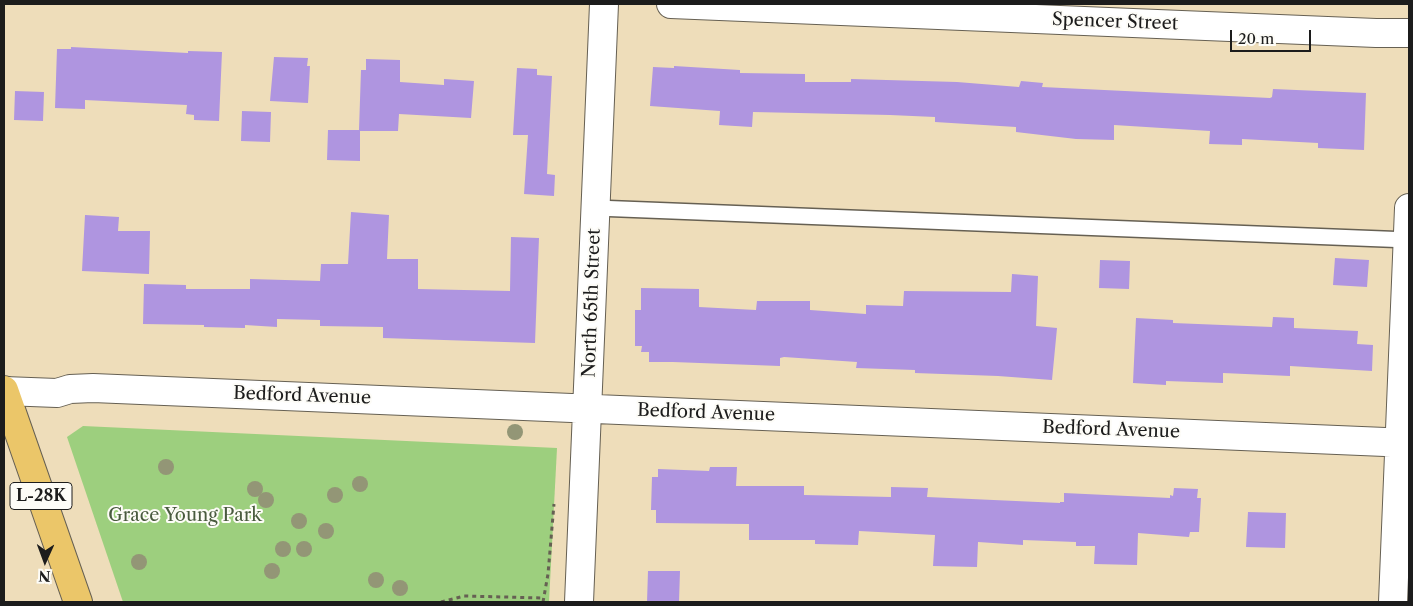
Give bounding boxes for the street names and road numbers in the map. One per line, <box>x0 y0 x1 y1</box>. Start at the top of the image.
street label: Spencer Street <box>1052 9 1178 35</box>
street label: North 65th Street <box>579 228 605 378</box>
street label: Bedford Avenue <box>233 383 371 409</box>
street label: Bedford Avenue <box>637 400 775 426</box>
street label: Bedford Avenue <box>1042 417 1180 443</box>
road number: L-28K <box>10 482 72 510</box>

